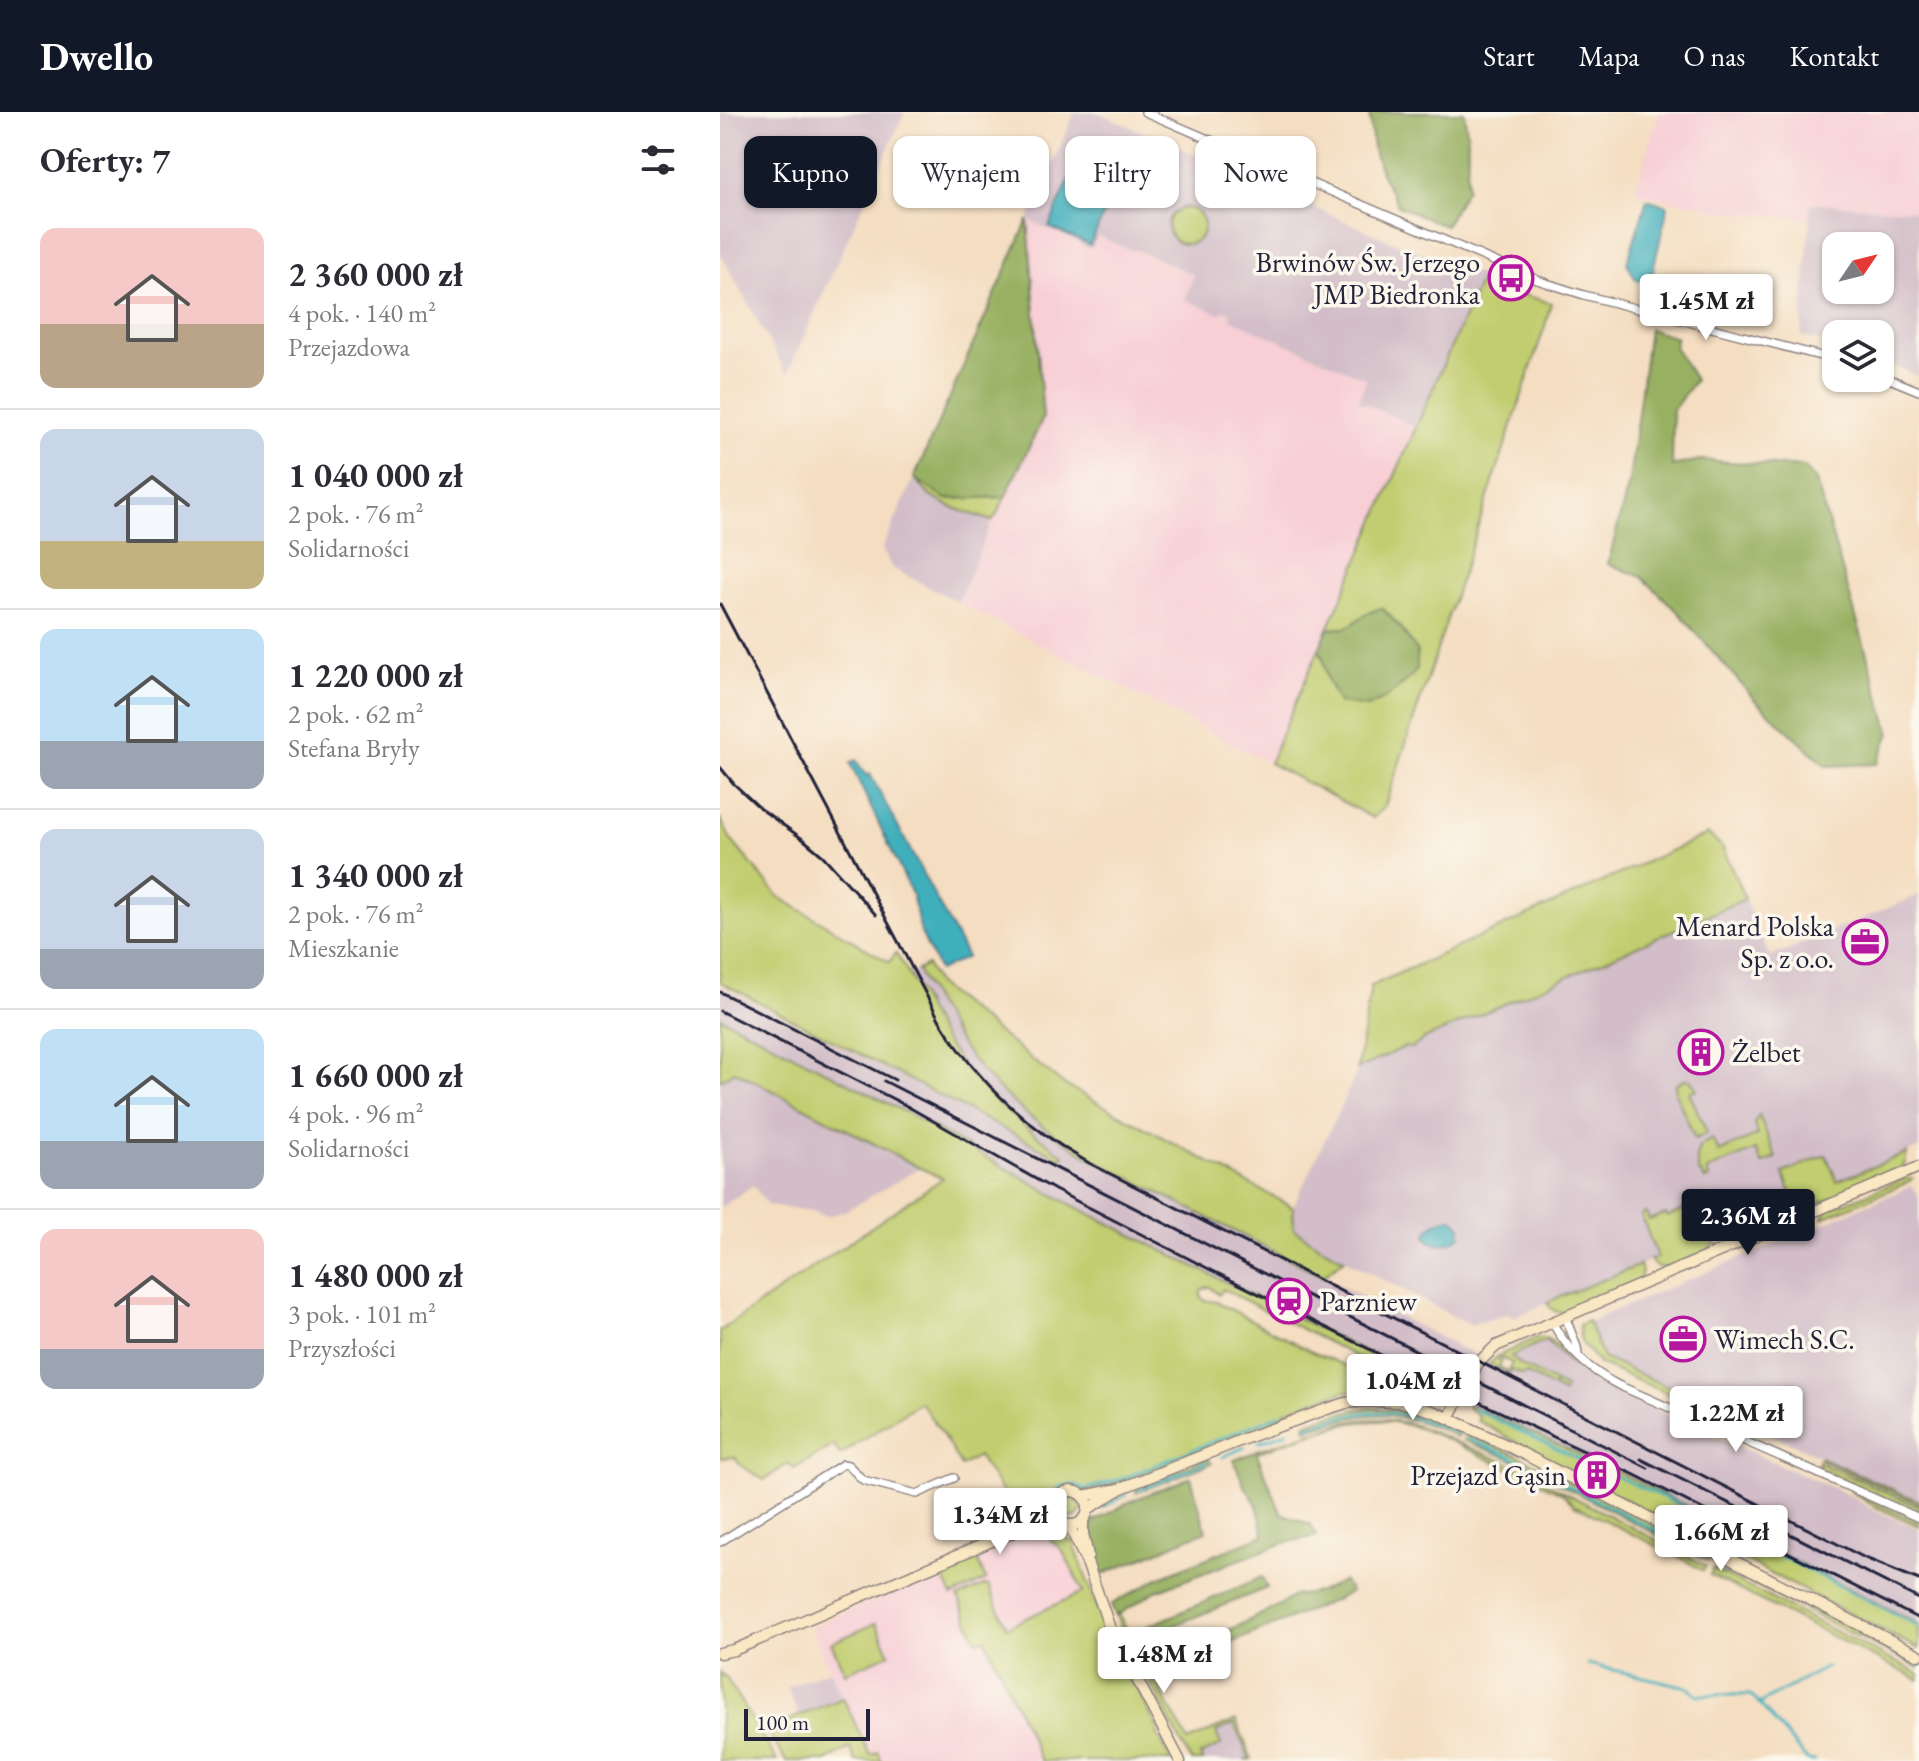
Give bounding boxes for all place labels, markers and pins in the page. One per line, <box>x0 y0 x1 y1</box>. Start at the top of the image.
place label: Brwinów Św. Jerzego JMP Biedronka <box>1256 244 1481 312</box>
bus stop icon: Brwinów Św. Jerzego JMP Biedronka <box>1487 254 1535 302</box>
pin: 1.45M zł <box>1623 274 1789 342</box>
place label: Menard Polska Sp. z o.o. <box>1676 908 1835 976</box>
office icon: Menard Polska Sp. z o.o. <box>1841 918 1889 966</box>
building icon: Żelbet <box>1677 1028 1725 1076</box>
place label: Żelbet <box>1732 1034 1801 1070</box>
pin: 2.36M zł <box>1665 1189 1831 1257</box>
station icon: Parzniew <box>1265 1277 1313 1325</box>
place label: Parzniew <box>1320 1283 1418 1319</box>
office icon: Wimech S.C. <box>1659 1315 1707 1363</box>
place label: Wimech S.C. <box>1714 1321 1855 1357</box>
pin: 1.04M zł <box>1330 1354 1496 1422</box>
pin: 1.22M zł <box>1653 1386 1819 1454</box>
building icon: Przejazd Gąsin <box>1573 1451 1621 1499</box>
place label: Przejazd Gąsin <box>1410 1457 1566 1493</box>
pin: 1.34M zł <box>917 1488 1083 1556</box>
pin: 1.66M zł <box>1638 1505 1804 1573</box>
pin: 1.48M zł <box>1081 1627 1247 1695</box>

